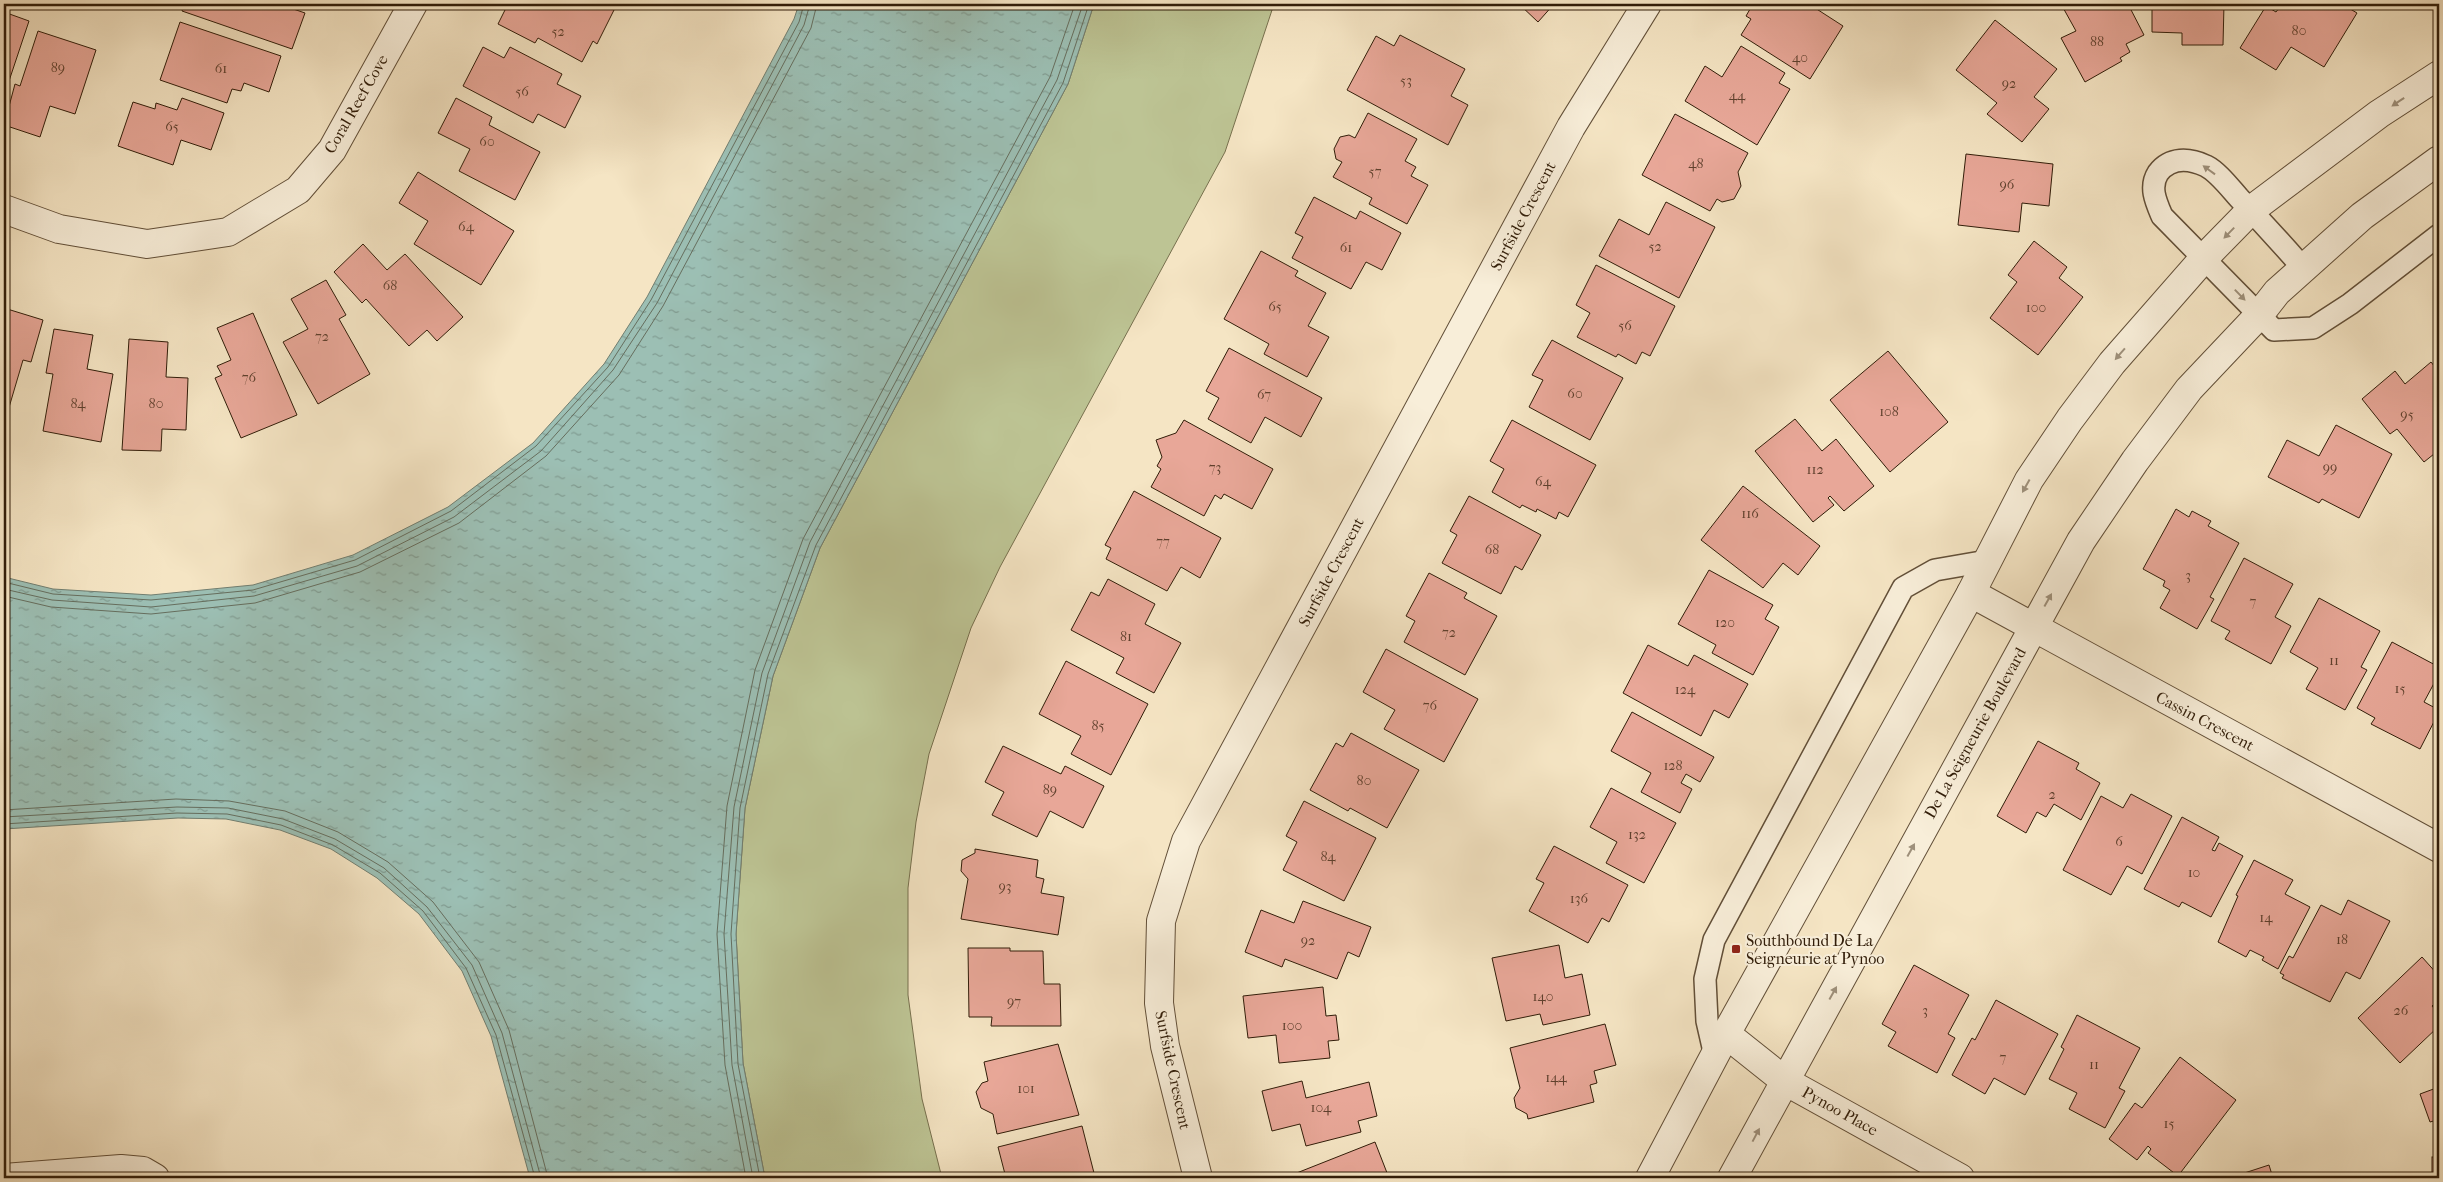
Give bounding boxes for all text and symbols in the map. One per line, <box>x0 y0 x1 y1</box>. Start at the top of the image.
house number: 80 <box>2292 22 2306 39</box>
house number: 52 <box>551 23 565 40</box>
house number: 88 <box>2090 33 2104 50</box>
house number: 40 <box>1792 49 1808 66</box>
street label: Coral Reef Cove <box>320 51 392 157</box>
house number: 89 <box>51 59 65 76</box>
house number: 61 <box>215 60 227 77</box>
house number: 53 <box>1400 72 1412 89</box>
house number: 92 <box>2002 75 2016 92</box>
house number: 56 <box>515 83 529 100</box>
house number: 44 <box>1729 87 1746 104</box>
one-way arrow <box>2392 97 2405 107</box>
house number: 65 <box>165 118 179 135</box>
house number: 60 <box>479 133 495 150</box>
house number: 48 <box>1688 155 1704 172</box>
street label: Surfside Crescent <box>1486 158 1560 274</box>
house number: 57 <box>1369 163 1382 180</box>
one-way arrow <box>2202 165 2216 175</box>
house number: 96 <box>2000 176 2015 193</box>
house number: 64 <box>458 218 475 235</box>
one-way arrow <box>2223 227 2235 239</box>
house number: 52 <box>1648 238 1662 255</box>
house number: 61 <box>1340 239 1352 256</box>
house number: 68 <box>383 277 397 294</box>
one-way arrow <box>2234 288 2246 300</box>
house number: 65 <box>1268 298 1282 315</box>
house number: 100 <box>2026 299 2046 316</box>
house number: 56 <box>1618 317 1632 334</box>
house number: 72 <box>315 328 329 345</box>
one-way arrow <box>2114 347 2126 359</box>
house number: 76 <box>242 369 257 386</box>
house number: 60 <box>1567 385 1583 402</box>
house number: 67 <box>1257 386 1271 403</box>
house number: 84 <box>70 395 86 412</box>
house number: 80 <box>149 395 163 412</box>
house number: 108 <box>1879 403 1899 420</box>
house number: 95 <box>2400 406 2414 423</box>
house number: 73 <box>1209 459 1221 476</box>
house number: 99 <box>2323 459 2337 476</box>
house number: 112 <box>1806 461 1824 478</box>
house number: 64 <box>1535 473 1552 490</box>
one-way arrow <box>2022 479 2030 493</box>
house number: 116 <box>1741 505 1759 522</box>
street label: Surfside Crescent <box>1294 514 1368 630</box>
house number: 77 <box>1156 533 1170 550</box>
house number: 68 <box>1485 541 1499 558</box>
house number: 3 <box>2185 567 2191 584</box>
house number: 7 <box>2250 593 2257 610</box>
one-way arrow <box>2044 594 2053 607</box>
house number: 120 <box>1715 614 1735 631</box>
house number: 72 <box>1442 624 1456 641</box>
house number: 81 <box>1120 628 1132 645</box>
street label: De La Seigneurie Boulevard <box>1920 644 2030 822</box>
house number: 11 <box>2329 652 2339 669</box>
house number: 15 <box>2395 680 2406 697</box>
house number: 124 <box>1675 681 1696 698</box>
street label: Cassin Crescent <box>2153 687 2258 755</box>
house number: 76 <box>1423 697 1438 714</box>
house number: 85 <box>1091 717 1105 734</box>
house number: 128 <box>1663 757 1683 774</box>
house number: 80 <box>1357 772 1371 789</box>
house number: 89 <box>1043 781 1057 798</box>
house number: 2 <box>2048 786 2056 803</box>
house number: 132 <box>1628 826 1646 843</box>
house number: 6 <box>2115 833 2123 850</box>
one-way arrow <box>1907 843 1915 857</box>
house number: 84 <box>1320 848 1336 865</box>
house number: 10 <box>2188 864 2200 881</box>
house number: 93 <box>998 878 1012 895</box>
house number: 136 <box>1570 890 1589 907</box>
house number: 14 <box>2259 909 2273 926</box>
place label: Southbound De La Seigneurie at Pynoo <box>1746 931 1884 968</box>
house number: 18 <box>2336 931 2348 948</box>
house number: 92 <box>1301 932 1315 949</box>
marker: Southbound De La Seigneurie at Pynoo <box>1730 943 1742 955</box>
one-way arrow <box>1829 985 1837 1000</box>
house number: 140 <box>1533 988 1554 1005</box>
house number: 97 <box>1007 993 1021 1010</box>
house number: 3 <box>1922 1002 1928 1019</box>
house number: 26 <box>2394 1002 2409 1019</box>
street label: Surfside Crescent <box>1151 1009 1195 1131</box>
house number: 100 <box>1282 1017 1302 1034</box>
house number: 7 <box>2000 1049 2007 1066</box>
house number: 11 <box>2089 1056 2099 1073</box>
house number: 144 <box>1545 1069 1568 1086</box>
house number: 101 <box>1017 1080 1035 1097</box>
street label: Pynoo Place <box>1799 1082 1881 1140</box>
house number: 104 <box>1311 1099 1332 1116</box>
house number: 15 <box>2164 1115 2175 1132</box>
one-way arrow <box>1751 1129 1760 1142</box>

